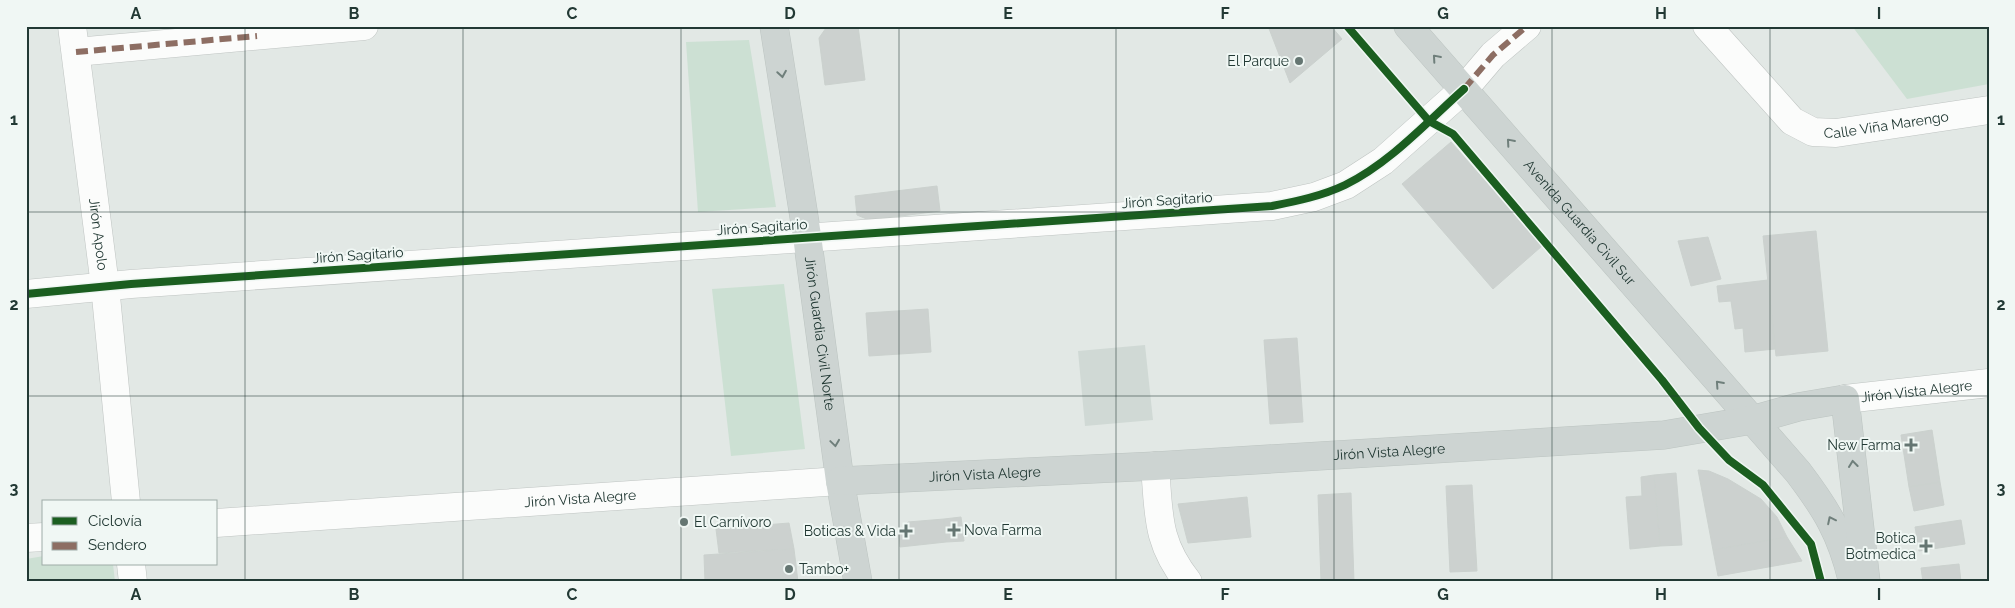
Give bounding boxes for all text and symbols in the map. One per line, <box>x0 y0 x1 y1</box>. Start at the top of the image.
text: A <box>131 4 142 23</box>
text: B <box>349 4 360 23</box>
text: C <box>567 4 578 23</box>
text: D <box>784 4 796 23</box>
text: E <box>1003 4 1013 23</box>
text: F <box>1220 4 1230 23</box>
text: G <box>1437 4 1449 23</box>
text: H <box>1655 4 1667 23</box>
text: I <box>1877 4 1881 23</box>
place label: El Parque <box>1227 53 1289 69</box>
one-way arrow <box>1433 54 1442 63</box>
marker: El Parque <box>1293 55 1305 67</box>
one-way arrow <box>776 70 786 79</box>
street label: Calle Viña Marengo <box>1823 108 1950 141</box>
text: 1 <box>10 110 18 129</box>
text: 1 <box>1997 110 2005 129</box>
one-way arrow <box>1507 139 1515 148</box>
street label: Avenida Guardia Civil Sur <box>1521 157 1639 289</box>
street label: Jirón Sagitario <box>1121 189 1213 211</box>
street label: Jirón Apolo <box>86 197 111 271</box>
street label: Jirón Sagitario <box>716 216 808 238</box>
street label: Jirón Sagitario <box>312 244 404 266</box>
street label: Jirón Guardia Civil Norte <box>802 256 838 412</box>
text: 2 <box>9 295 19 314</box>
text: 2 <box>1996 295 2006 314</box>
street label: Jirón Vista Alegre <box>1860 377 1973 405</box>
one-way arrow <box>1716 380 1725 389</box>
place label: New Farma <box>1827 437 1901 453</box>
one-way arrow <box>829 439 839 447</box>
marker: New Farma <box>1905 439 1917 451</box>
street label: Jirón Vista Alegre <box>1333 440 1446 463</box>
one-way arrow <box>1848 459 1859 467</box>
street label: Jirón Vista Alegre <box>929 463 1041 485</box>
text: 3 <box>10 479 19 498</box>
text: 3 <box>1997 479 2006 498</box>
street label: Jirón Vista Alegre <box>524 487 637 510</box>
legend <box>42 500 218 566</box>
text: Ciclovía <box>88 512 142 530</box>
place label: El Carnívoro <box>694 514 771 530</box>
marker: El Carnívoro <box>678 516 690 528</box>
one-way arrow <box>1827 516 1837 525</box>
place label: Nova Farma <box>964 522 1042 538</box>
place label: Boticas & Vida <box>804 523 896 539</box>
marker: Nova Farma <box>948 524 960 536</box>
marker: Boticas & Vida <box>900 525 912 537</box>
place label: Botica Botmedica <box>1846 530 1916 562</box>
text: Sendero <box>88 536 147 554</box>
marker: Botica Botmedica <box>1920 540 1932 552</box>
place label: Tambo+ <box>799 561 850 577</box>
marker: Tambo+ <box>783 563 795 575</box>
text: A <box>131 585 142 604</box>
text: B <box>349 585 360 604</box>
text: C <box>567 585 578 604</box>
text: D <box>784 585 796 604</box>
text: E <box>1003 585 1013 604</box>
text: F <box>1220 585 1230 604</box>
text: G <box>1437 585 1449 604</box>
text: H <box>1655 585 1667 604</box>
text: I <box>1877 585 1881 604</box>

